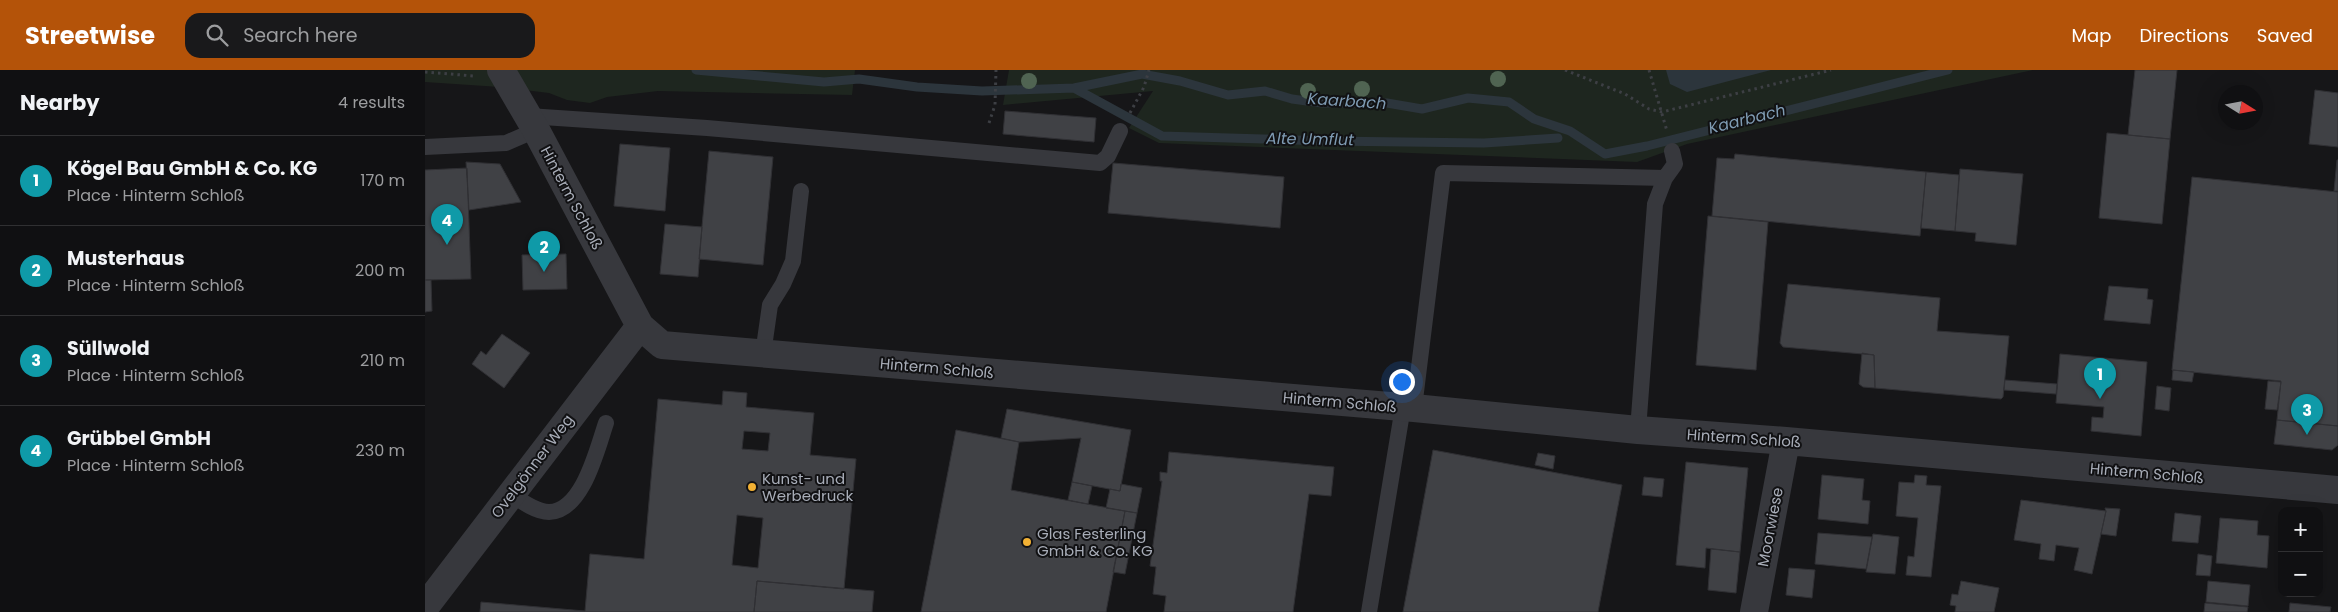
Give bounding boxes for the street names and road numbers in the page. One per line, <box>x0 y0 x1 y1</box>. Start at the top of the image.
street label: Hinterm Schloß <box>536 143 608 253</box>
street label: Hinterm Schloß <box>879 353 995 383</box>
street label: Hinterm Schloß <box>1282 387 1398 417</box>
street label: Ovelgönner Weg <box>486 410 578 522</box>
street label: Hinterm Schloß <box>1686 424 1802 452</box>
street label: Hinterm Schloß <box>2089 458 2205 488</box>
street label: Moorwiese <box>1752 486 1788 568</box>

